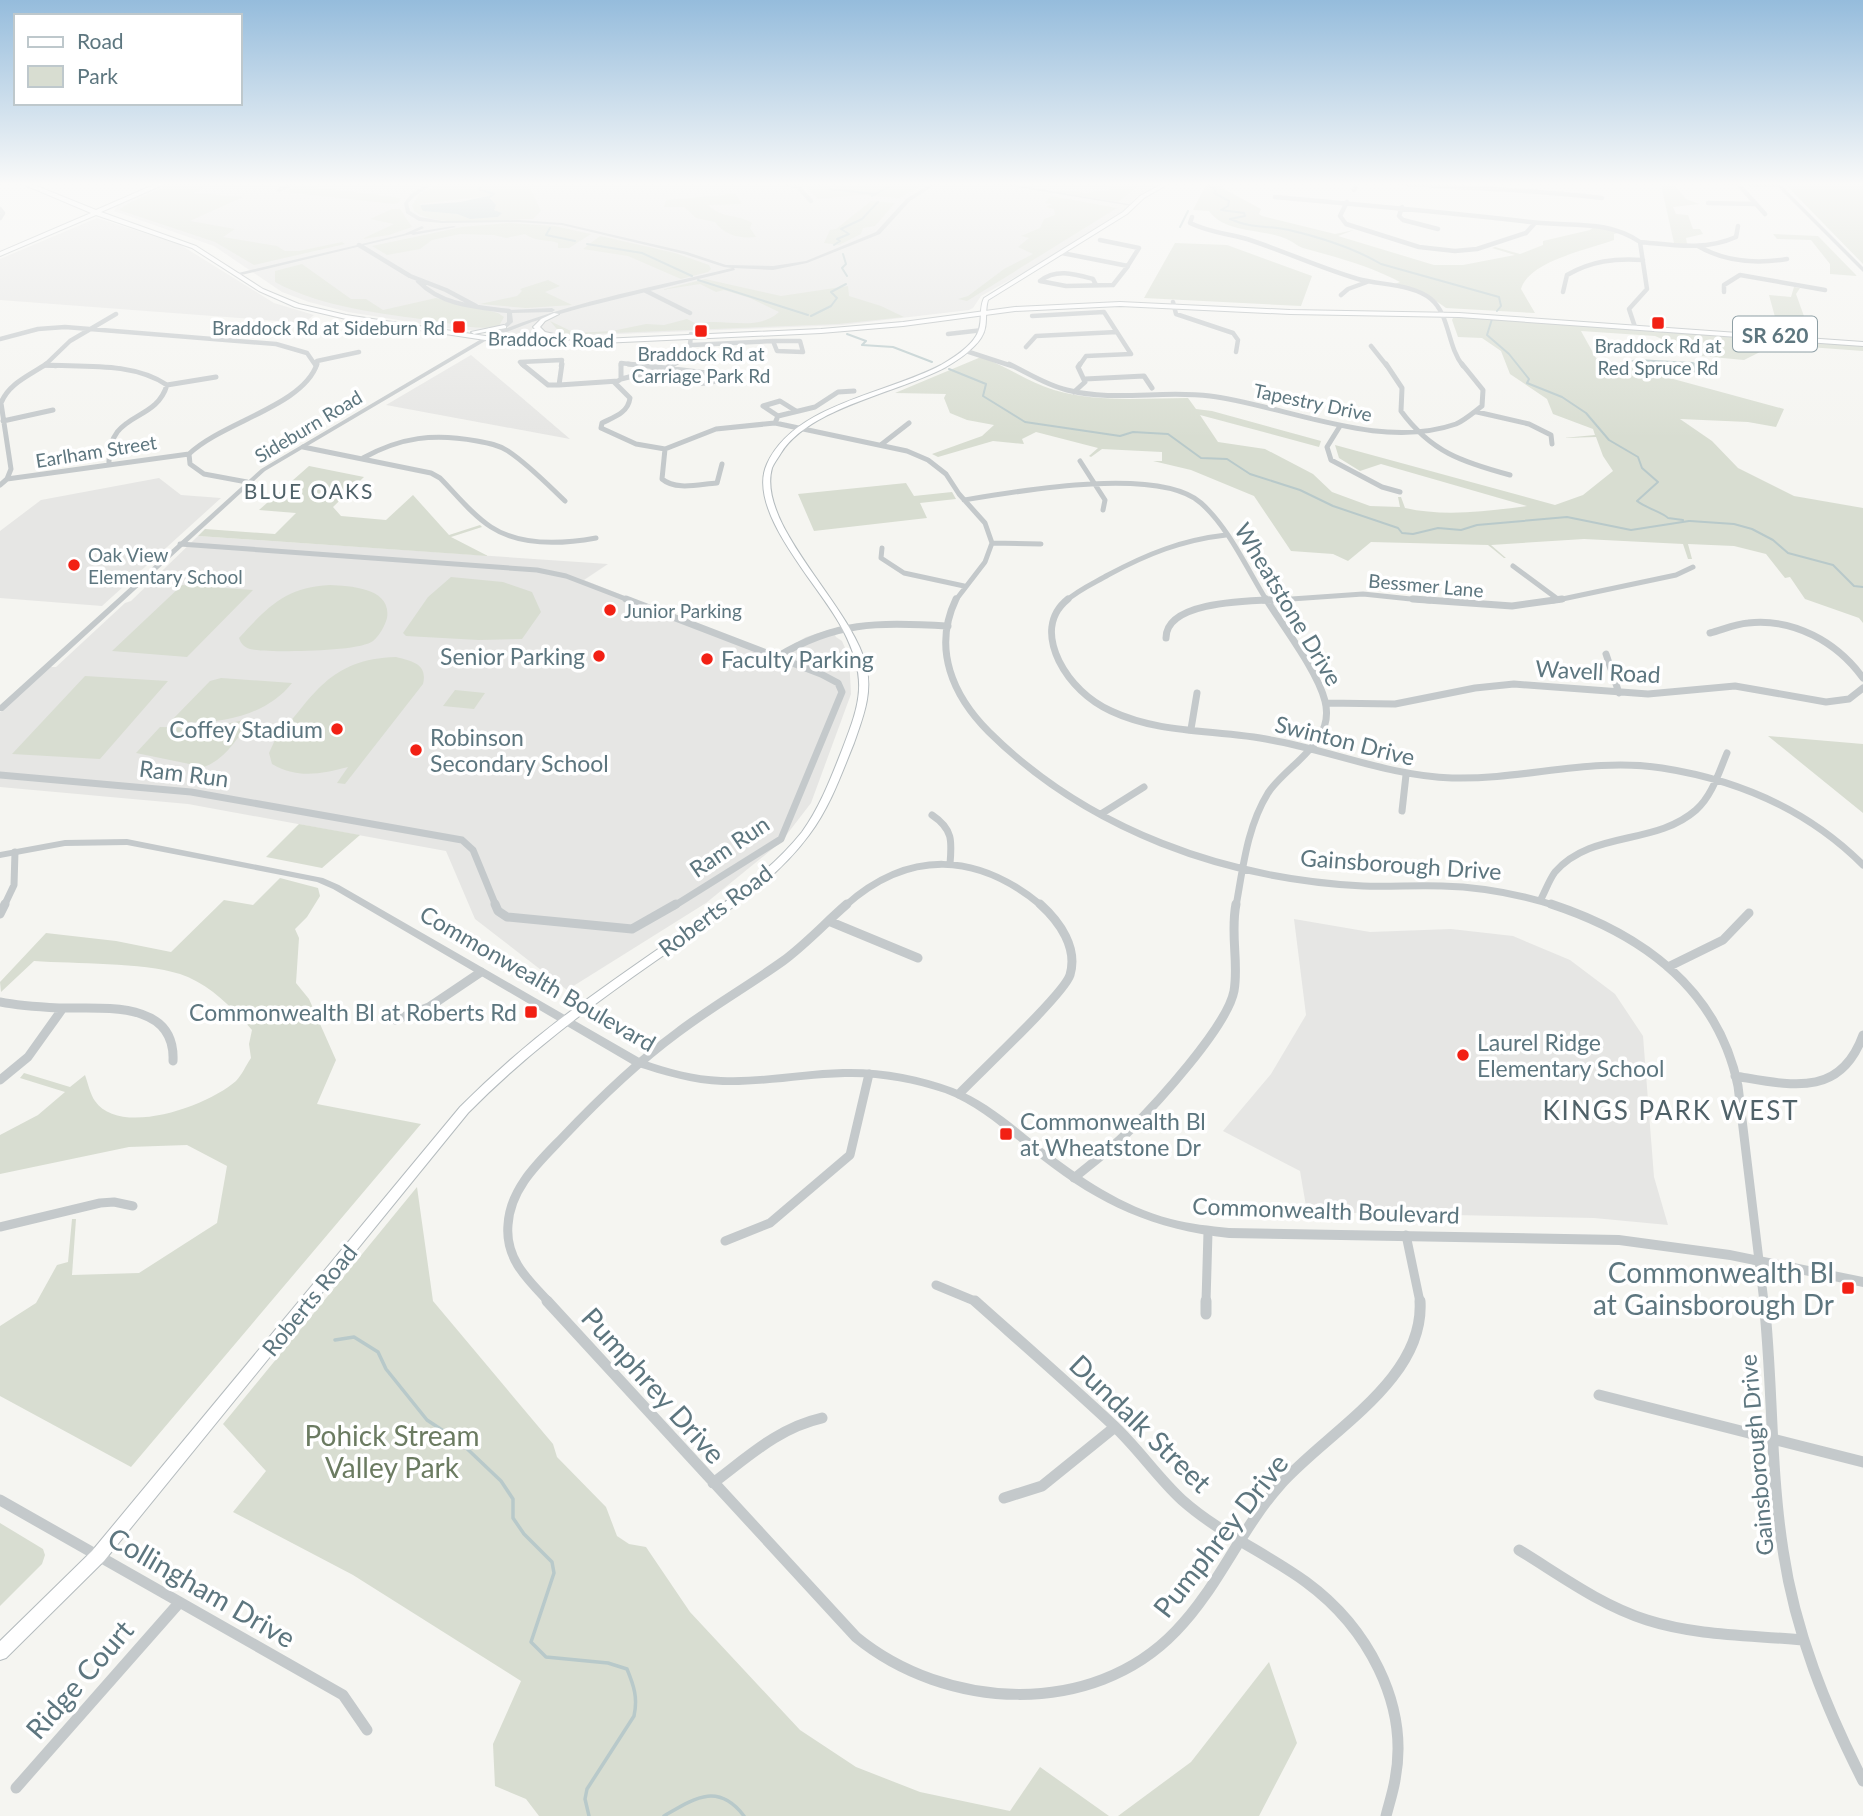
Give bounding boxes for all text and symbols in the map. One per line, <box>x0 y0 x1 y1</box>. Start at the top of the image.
legend <box>14 14 242 105</box>
text: Road <box>77 28 124 53</box>
text: Park <box>77 63 118 88</box>
marker: Braddock Rd at Red Spruce Rd <box>1650 315 1666 331</box>
place label: Braddock Rd at Sideburn Rd <box>212 316 445 339</box>
road number: SR 620 <box>1733 316 1817 352</box>
marker: Braddock Rd at Sideburn Rd <box>451 319 467 335</box>
marker: Braddock Rd at Carriage Park Rd <box>693 323 709 339</box>
street label: Braddock Road <box>488 326 614 352</box>
place label: Braddock Rd at Red Spruce Rd <box>1595 334 1722 379</box>
place label: Braddock Rd at Carriage Park Rd <box>632 342 770 387</box>
street label: Tapestry Drive <box>1252 378 1374 426</box>
street label: Sideburn Road <box>250 385 366 467</box>
street label: Earlham Street <box>34 430 158 472</box>
district label: BLUE OAKS <box>244 478 374 503</box>
street label: Wheatstone Drive <box>1229 517 1349 691</box>
place label: Oak View Elementary School <box>88 543 243 588</box>
marker: Oak View Elementary School <box>66 557 82 573</box>
street label: Bessmer Lane <box>1367 569 1485 601</box>
place label: Junior Parking <box>624 599 742 622</box>
marker: Junior Parking <box>602 602 618 618</box>
place label: Senior Parking <box>440 642 585 670</box>
place label: Faculty Parking <box>721 645 874 673</box>
marker: Senior Parking <box>591 648 607 664</box>
marker: Faculty Parking <box>699 651 715 667</box>
street label: Wavell Road <box>1535 654 1661 688</box>
street label: Swinton Drive <box>1272 709 1418 771</box>
place label: Coffey Stadium <box>169 715 323 743</box>
marker: Coffey Stadium <box>329 721 345 737</box>
place label: Robinson Secondary School <box>430 723 609 777</box>
marker: Robinson Secondary School <box>408 742 424 758</box>
street label: Ram Run <box>138 754 230 792</box>
street label: Ram Run <box>684 809 774 883</box>
street label: Gainsborough Drive <box>1299 843 1503 885</box>
street label: Roberts Road <box>653 858 777 962</box>
street label: Commonwealth Boulevard <box>415 899 661 1057</box>
place label: Commonwealth Bl at Roberts Rd <box>189 998 517 1026</box>
marker: Commonwealth Bl at Roberts Rd <box>523 1004 539 1020</box>
place label: Laurel Ridge Elementary School <box>1477 1028 1664 1082</box>
marker: Laurel Ridge Elementary School <box>1455 1047 1471 1063</box>
district label: KINGS PARK WEST <box>1542 1094 1800 1126</box>
place label: Commonwealth Bl at Wheatstone Dr <box>1020 1107 1206 1161</box>
marker: Commonwealth Bl at Wheatstone Dr <box>998 1126 1014 1142</box>
street label: Commonwealth Boulevard <box>1192 1191 1460 1229</box>
street label: Roberts Road <box>256 1239 362 1361</box>
place label: Commonwealth Bl at Gainsborough Dr <box>1593 1255 1834 1321</box>
marker: Commonwealth Bl at Gainsborough Dr <box>1840 1280 1856 1296</box>
street label: Pumphrey Drive <box>575 1300 733 1470</box>
street label: Dundalk Street <box>1063 1347 1219 1499</box>
street label: Gainsborough Drive <box>1733 1353 1779 1557</box>
park label: Pohick Stream Valley Park <box>305 1418 480 1484</box>
street label: Pumphrey Drive <box>1146 1446 1294 1624</box>
street label: Collingham Drive <box>102 1520 302 1654</box>
street label: Ridge Court <box>18 1613 140 1745</box>

